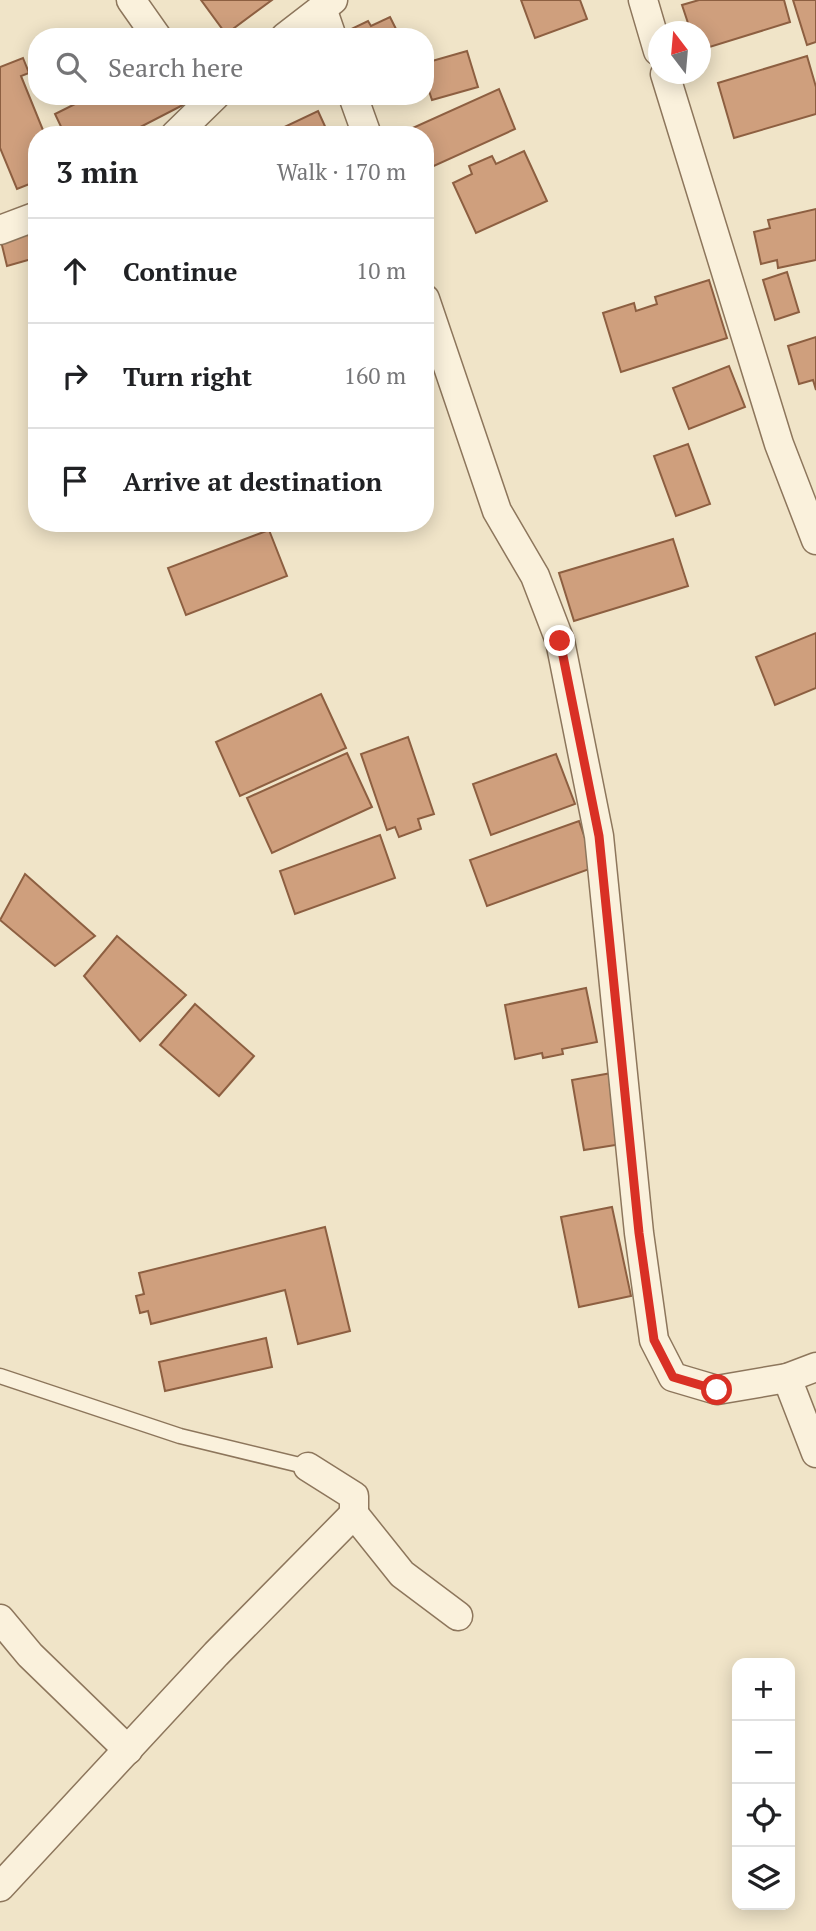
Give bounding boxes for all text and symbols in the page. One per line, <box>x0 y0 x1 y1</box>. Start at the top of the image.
north arrow <box>648 21 711 84</box>
search box <box>28 28 434 105</box>
icon: search <box>52 48 90 86</box>
text: Search here <box>108 50 243 84</box>
text: 3 min <box>56 152 138 192</box>
text: Walk · 170 m <box>277 156 406 187</box>
icon: ahead <box>56 252 94 290</box>
text: Continue <box>123 254 237 288</box>
text: 10 m <box>356 255 406 286</box>
icon: right <box>56 357 94 395</box>
text: Turn right <box>123 359 252 393</box>
text: 160 m <box>344 360 406 391</box>
icon: arrive <box>56 462 94 500</box>
text: Arrive at destination <box>123 464 382 498</box>
route end <box>544 625 575 656</box>
route start <box>701 1374 732 1405</box>
map controls <box>732 1658 795 1910</box>
button: + <box>732 1658 795 1721</box>
button: − <box>732 1721 795 1784</box>
button: locate <box>732 1784 795 1847</box>
button: layers <box>732 1847 795 1910</box>

